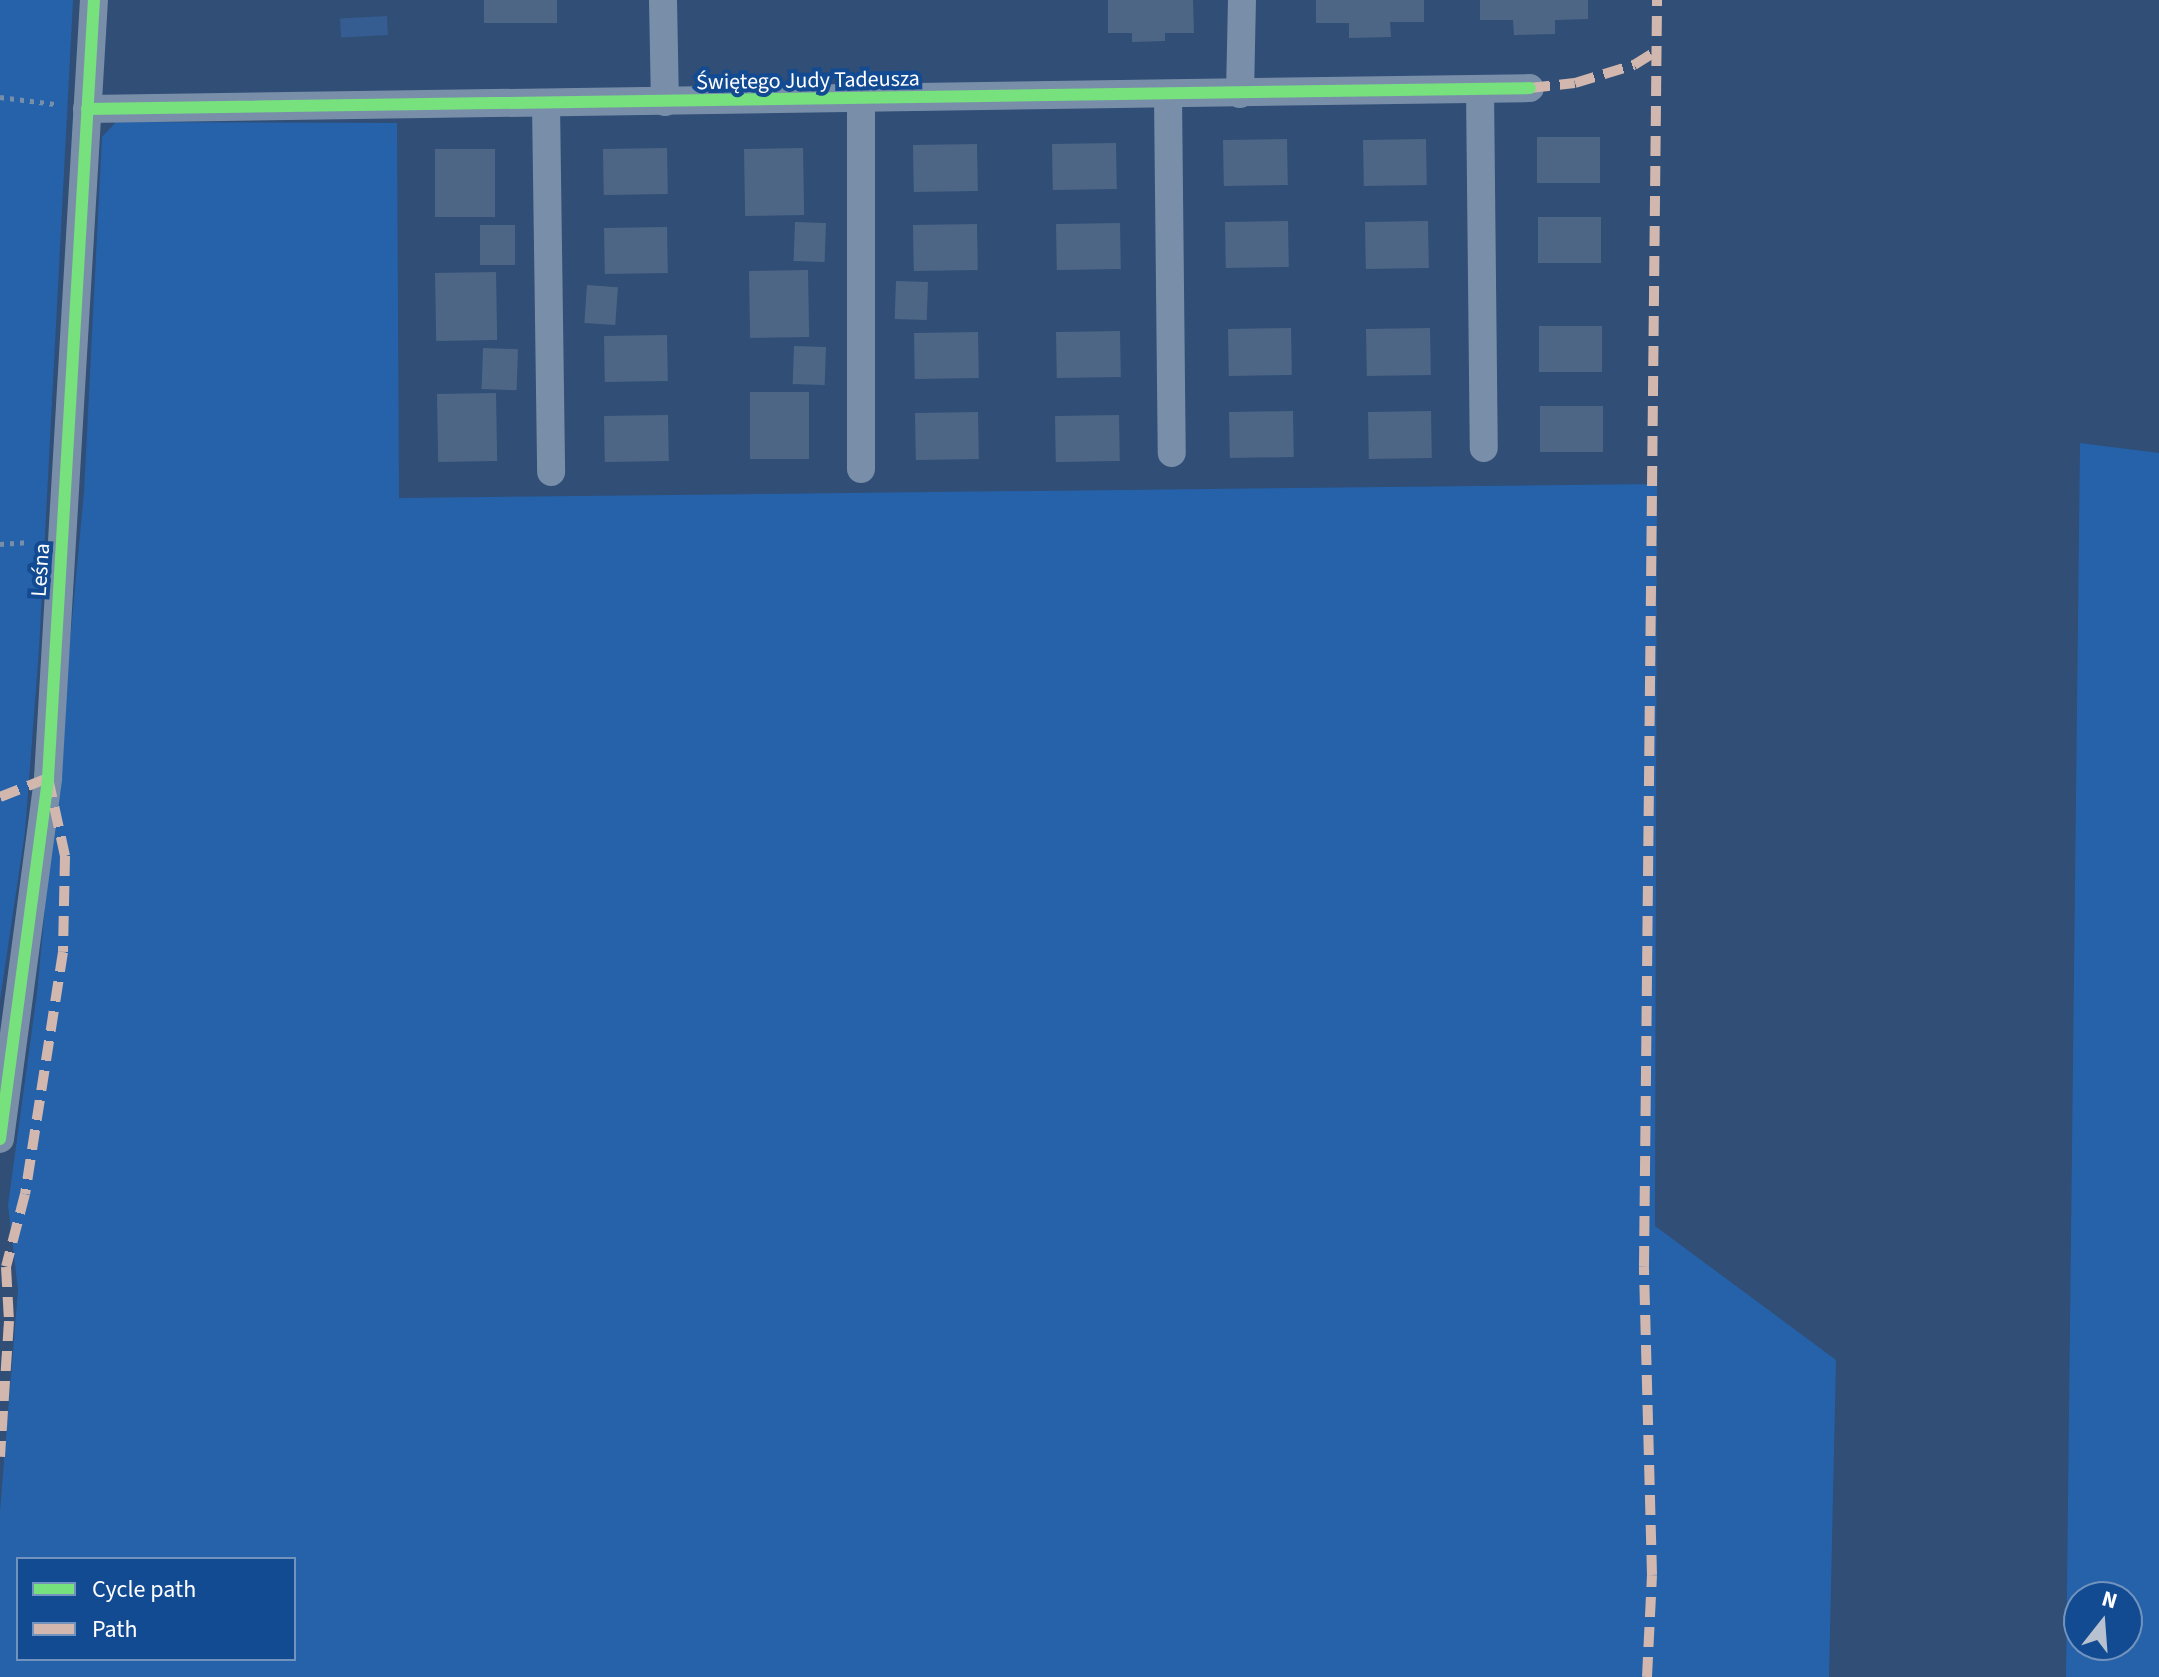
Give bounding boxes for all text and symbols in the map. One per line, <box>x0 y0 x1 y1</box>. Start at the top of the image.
street label: Świętego Judy Tadeusza <box>696 66 920 96</box>
street label: Leśna <box>26 542 56 598</box>
legend <box>16 1557 296 1661</box>
text: Cycle path <box>92 1572 196 1607</box>
north arrow <box>2063 1581 2143 1661</box>
text: N <box>2098 1583 2121 1617</box>
text: Path <box>92 1612 138 1647</box>

